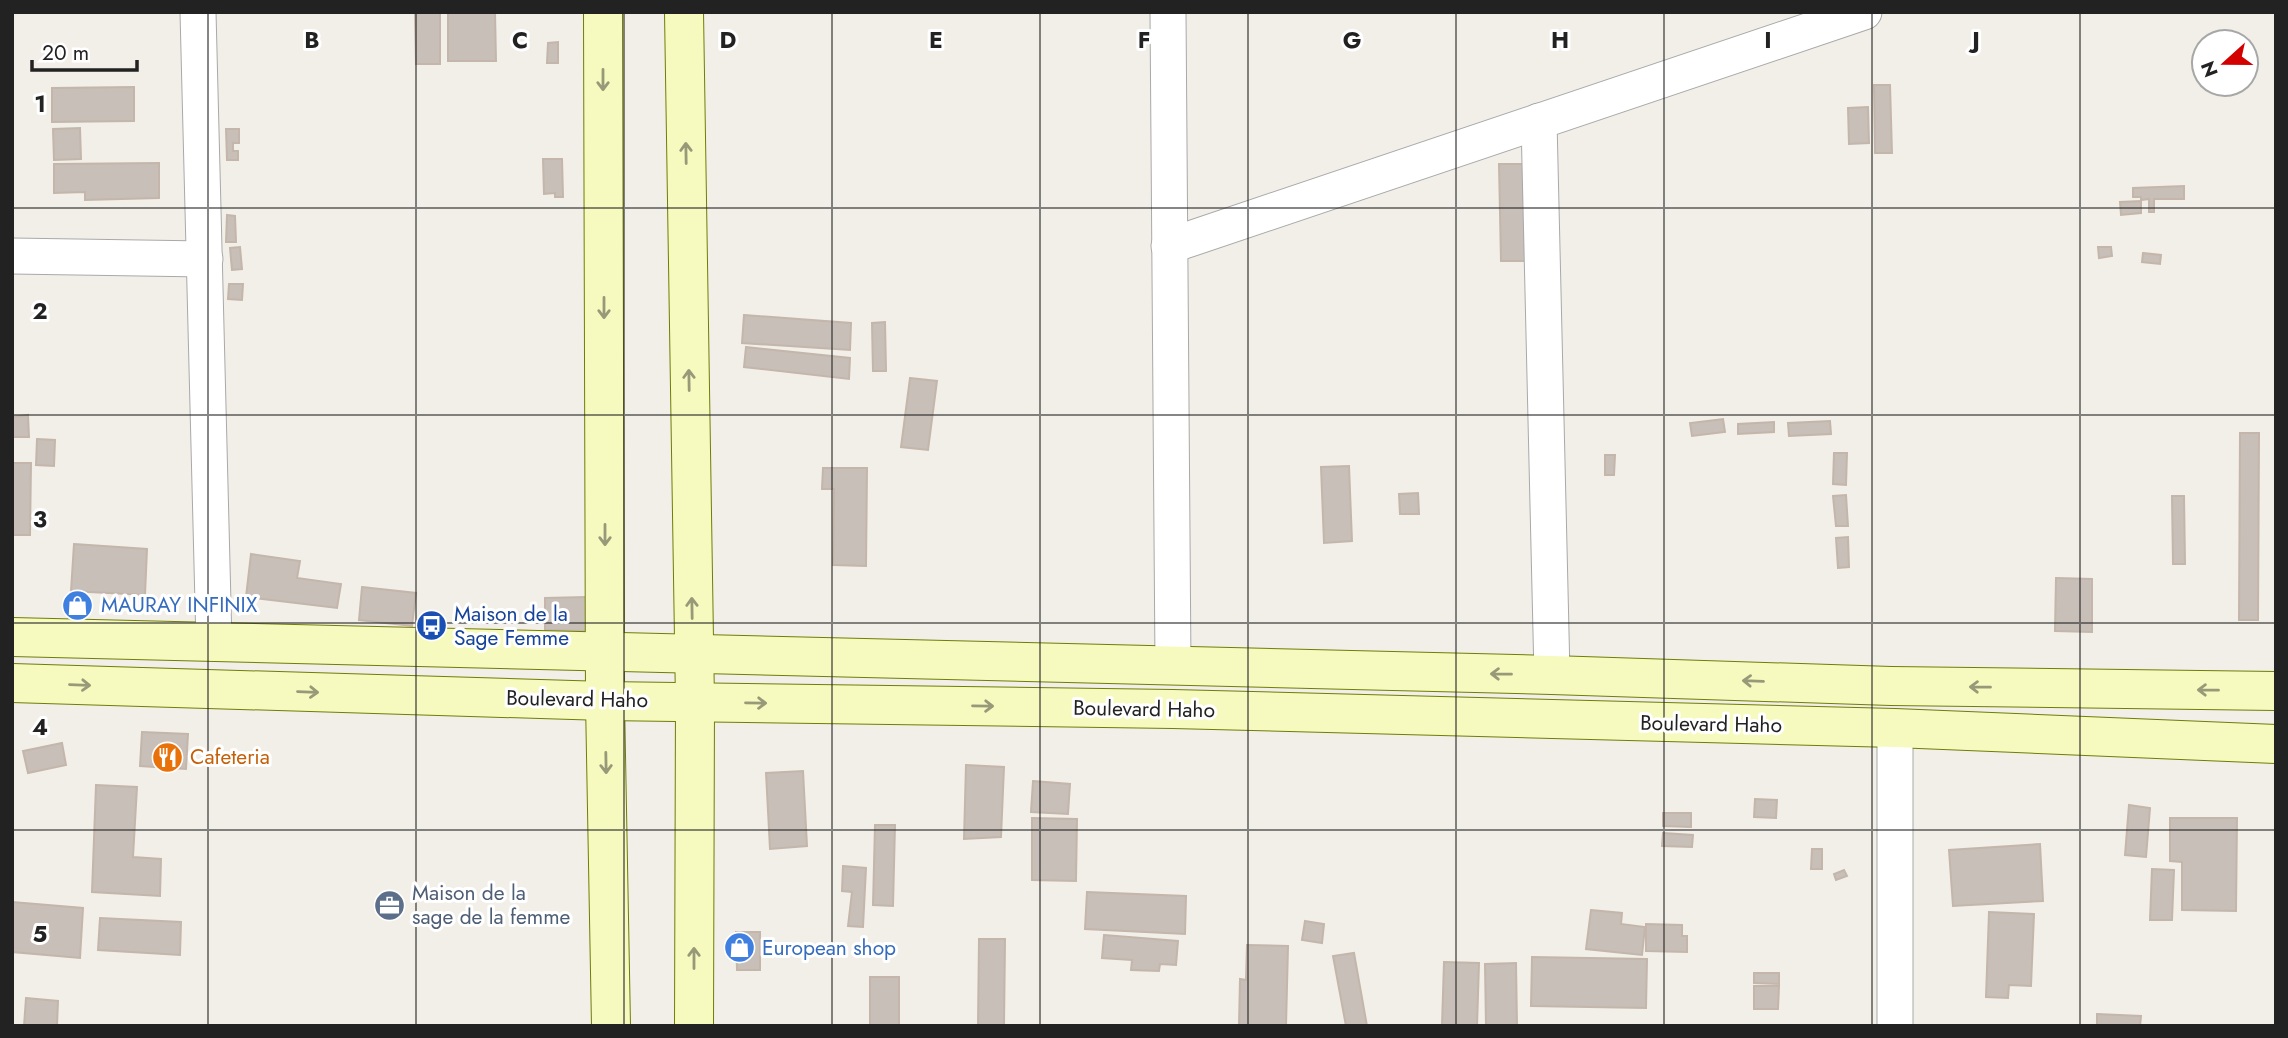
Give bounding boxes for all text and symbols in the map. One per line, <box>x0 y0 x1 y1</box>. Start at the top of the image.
text: B <box>304 23 320 57</box>
text: C <box>512 23 528 57</box>
text: D <box>720 23 737 57</box>
text: E <box>929 23 943 57</box>
text: F <box>1138 23 1150 57</box>
text: G <box>1343 23 1361 57</box>
text: H <box>1551 23 1569 57</box>
text: I <box>1764 23 1772 57</box>
text: J <box>1968 23 1980 57</box>
scale bar <box>32 28 136 72</box>
north arrow <box>2190 28 2260 98</box>
text: 20 m <box>42 38 89 68</box>
text: N <box>2194 57 2225 81</box>
one-way arrow <box>596 69 610 92</box>
text: 1 <box>34 87 46 121</box>
one-way arrow <box>679 141 692 164</box>
text: 2 <box>32 294 48 328</box>
one-way arrow <box>597 296 611 319</box>
one-way arrow <box>682 369 696 392</box>
text: 3 <box>33 502 47 536</box>
one-way arrow <box>598 524 612 547</box>
shop icon: MAURAY INFINIX <box>61 588 95 622</box>
place label: MAURAY INFINIX <box>101 590 258 620</box>
one-way arrow <box>685 596 699 619</box>
place label: Maison de la Sage Femme <box>454 599 569 653</box>
bus stop icon: Maison de la Sage Femme <box>414 609 448 643</box>
one-way arrow <box>1489 667 1512 680</box>
one-way arrow <box>1741 675 1764 688</box>
one-way arrow <box>69 678 92 692</box>
one-way arrow <box>1969 680 1992 694</box>
street label: Boulevard Haho <box>506 683 648 715</box>
one-way arrow <box>2196 683 2219 697</box>
one-way arrow <box>296 685 319 698</box>
street label: Boulevard Haho <box>1073 693 1215 725</box>
one-way arrow <box>744 696 767 709</box>
one-way arrow <box>971 700 994 713</box>
street label: Boulevard Haho <box>1640 708 1782 740</box>
text: 4 <box>32 710 48 744</box>
restaurant icon: Cafeteria <box>150 740 184 774</box>
place label: Cafeteria <box>190 742 270 772</box>
one-way arrow <box>600 751 613 774</box>
place label: Maison de la sage de la femme <box>412 878 571 932</box>
office icon: Maison de la sage de la femme <box>372 888 406 922</box>
text: 5 <box>33 917 47 951</box>
shop icon: European shop <box>722 931 756 965</box>
place label: European shop <box>762 933 896 963</box>
one-way arrow <box>687 946 701 969</box>

